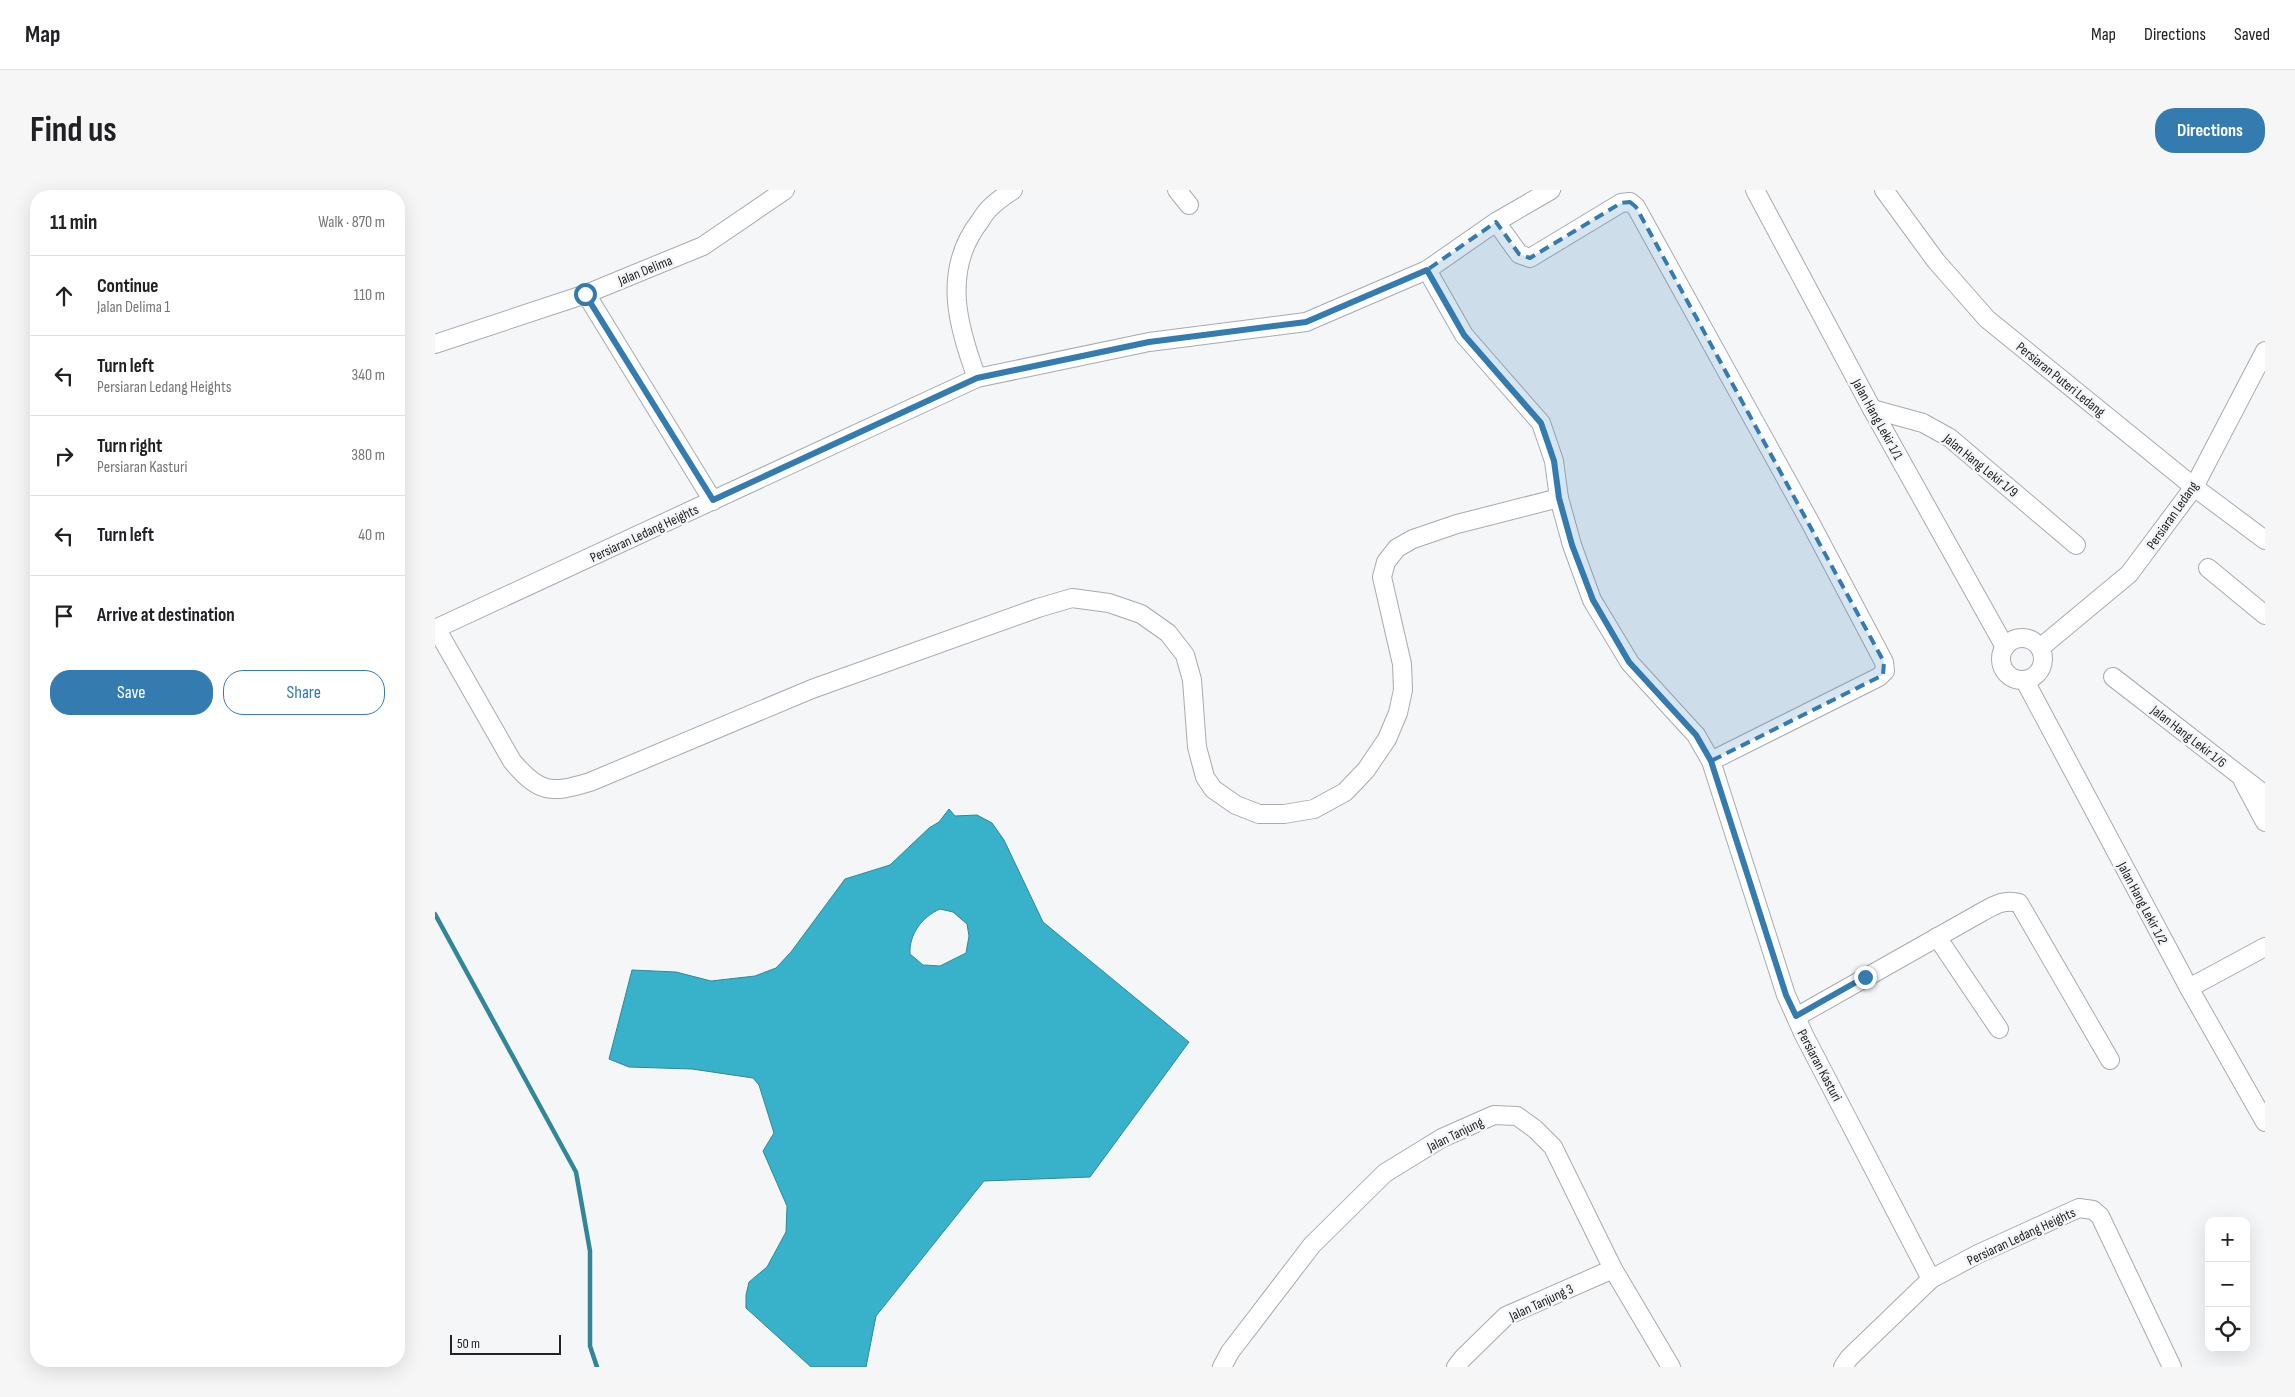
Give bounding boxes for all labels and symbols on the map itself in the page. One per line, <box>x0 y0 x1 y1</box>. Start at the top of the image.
street label: Jalan Delima <box>615 252 675 289</box>
route start <box>574 283 597 306</box>
street label: Persiaran Puteri Ledang <box>2013 338 2109 421</box>
street label: Jalan Hang Lekir 1/1 <box>1848 375 1907 463</box>
street label: Jalan Hang Lekir 1/9 <box>1939 430 2021 501</box>
street label: Persiaran Ledang <box>2143 478 2202 553</box>
street label: Persiaran Ledang Heights <box>587 501 701 566</box>
street label: Jalan Hang Lekir 1/6 <box>2147 701 2230 771</box>
street label: Jalan Hang Lekir 1/2 <box>2113 858 2171 947</box>
route end <box>1854 966 1877 989</box>
street label: Persiaran Kasturi <box>1793 1026 1846 1104</box>
street label: Jalan Tanjung <box>1423 1113 1487 1156</box>
street label: Persiaran Ledang Heights <box>1964 1204 2078 1269</box>
street label: Jalan Tanjung 3 <box>1506 1280 1576 1325</box>
scale bar <box>450 1332 561 1355</box>

